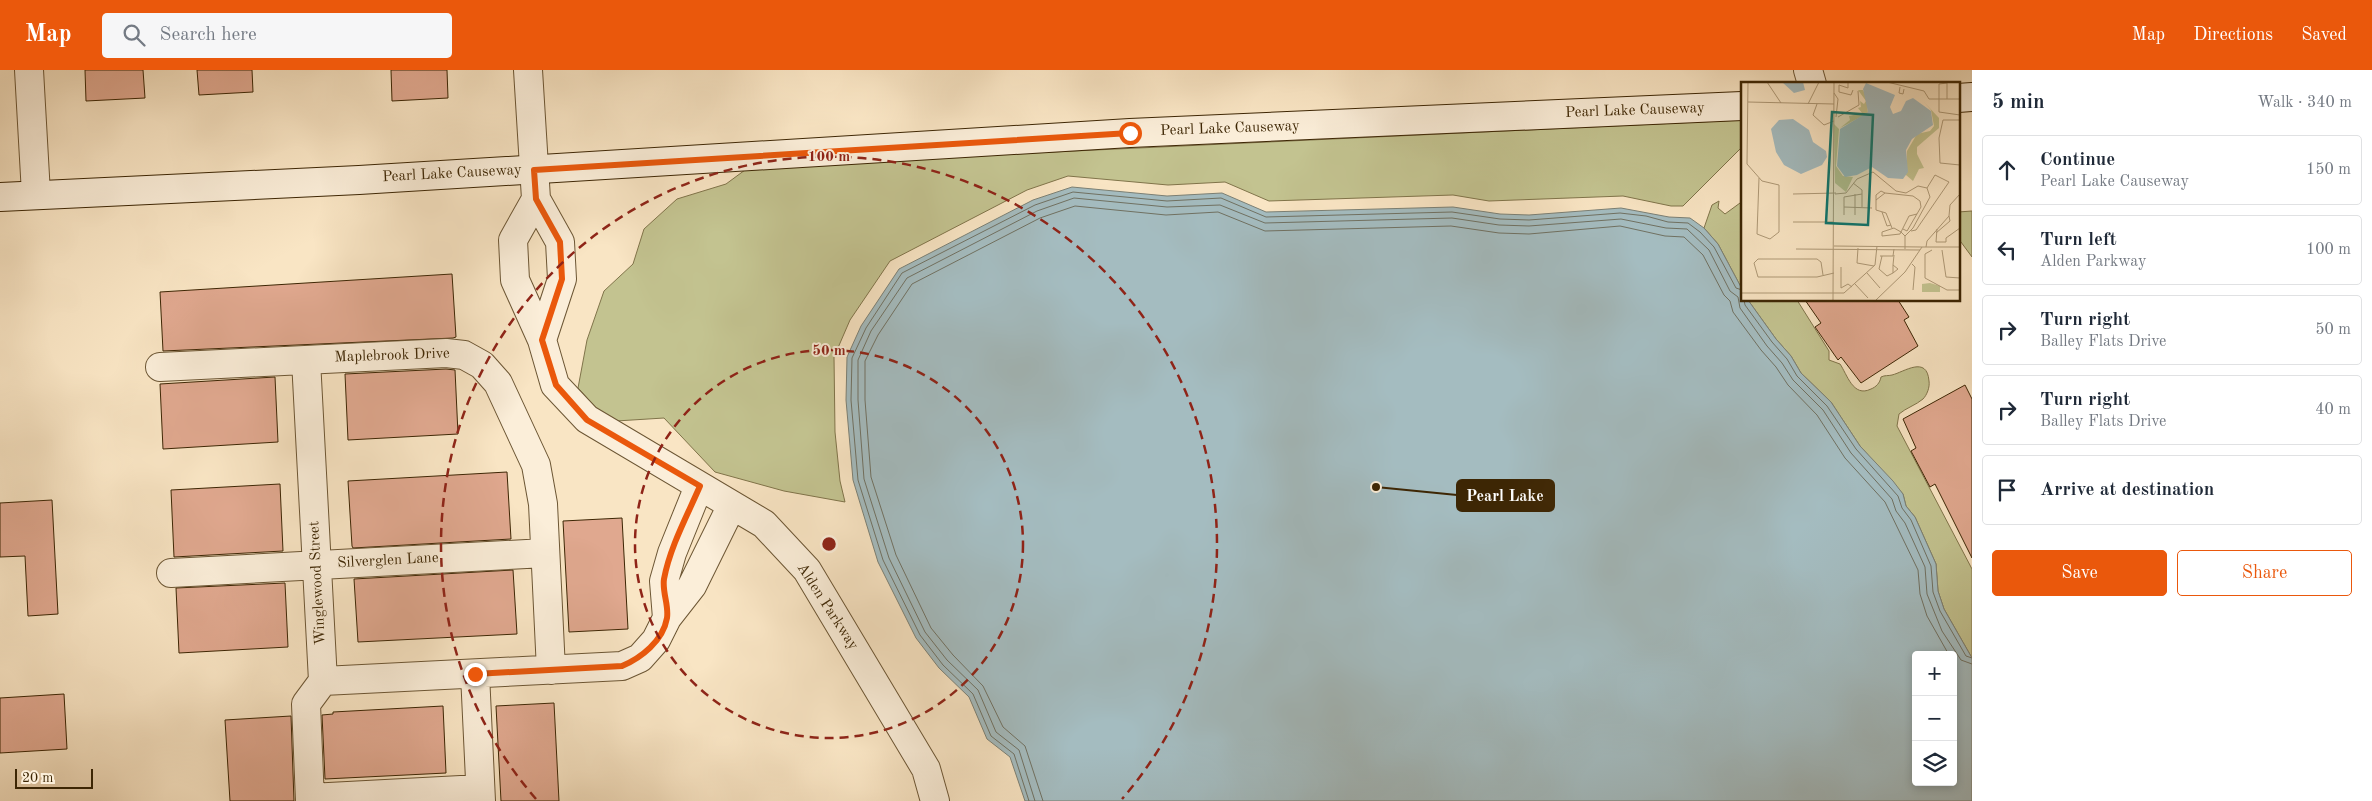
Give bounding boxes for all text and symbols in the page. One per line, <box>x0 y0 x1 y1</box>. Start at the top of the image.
search box <box>102 13 452 58</box>
icon: search <box>120 21 148 49</box>
text: Map <box>25 23 72 47</box>
text: Search here <box>160 26 257 45</box>
text: Map <box>2132 26 2165 44</box>
text: Directions <box>2193 26 2273 44</box>
text: Saved <box>2301 26 2347 44</box>
inset map <box>1741 82 1960 301</box>
text: 5 min <box>1992 92 2045 113</box>
text: Walk · 340 m <box>2257 95 2352 111</box>
street label: Pearl Lake Causeway <box>1565 101 1705 121</box>
street label: Pearl Lake Causeway <box>1160 119 1300 139</box>
route start <box>1119 122 1142 145</box>
text: 100 m <box>808 150 850 165</box>
text: Continue <box>2040 151 2115 170</box>
icon: ahead <box>1993 156 2021 184</box>
text: 150 m <box>2306 162 2351 178</box>
street label: Pearl Lake Causeway <box>382 163 522 185</box>
text: Pearl Lake Causeway <box>2040 174 2189 190</box>
text: Turn left <box>2040 231 2117 250</box>
icon: left <box>1993 236 2021 264</box>
text: 100 m <box>2306 242 2351 258</box>
text: Alden Parkway <box>2040 254 2146 270</box>
text: Turn right <box>2040 311 2130 330</box>
icon: right <box>1993 316 2021 344</box>
text: 50 m <box>2315 322 2351 338</box>
text: Balley Flats Drive <box>2040 334 2166 350</box>
text: 50 m <box>812 344 846 359</box>
street label: Maplebrook Drive <box>334 346 450 366</box>
text: Turn right <box>2040 391 2130 410</box>
icon: right <box>1993 396 2021 424</box>
text: 40 m <box>2315 402 2351 418</box>
text: Balley Flats Drive <box>2040 414 2166 430</box>
icon: arrive <box>1993 476 2021 504</box>
callout: Pearl Lake <box>1457 480 1554 511</box>
text: Arrive at destination <box>2040 481 2214 500</box>
text: Pearl Lake <box>1466 489 1544 505</box>
street label: Winglewood Street <box>307 521 329 645</box>
centre of rings <box>820 535 838 553</box>
button: Save <box>1992 550 2167 596</box>
button: Share <box>2177 550 2352 596</box>
street label: Silverglen Lane <box>337 551 439 571</box>
street label: Alden Parkway <box>794 561 860 653</box>
map controls <box>1912 651 1957 786</box>
button: + <box>1912 651 1957 696</box>
route end <box>464 663 487 686</box>
button: − <box>1912 696 1957 741</box>
button: layers <box>1912 741 1957 786</box>
scale bar <box>15 766 92 789</box>
text: 20 m <box>22 771 53 785</box>

